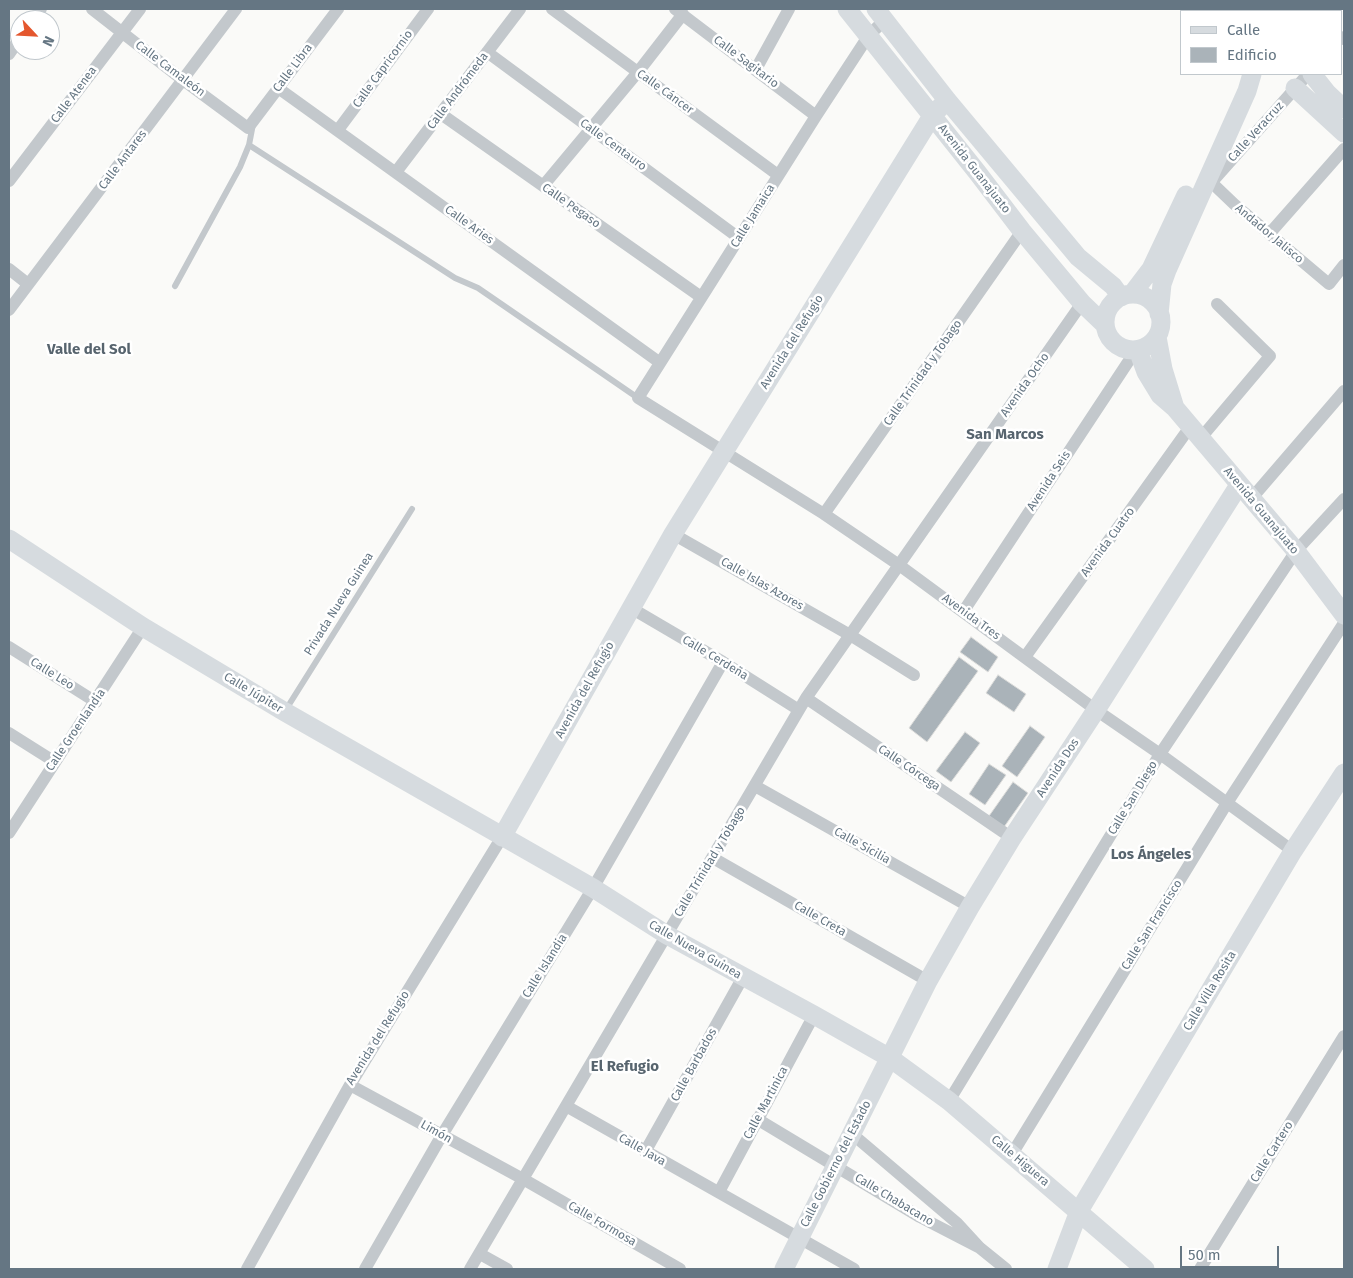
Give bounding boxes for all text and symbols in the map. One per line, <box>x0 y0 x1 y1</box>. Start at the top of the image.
north arrow <box>10 10 60 60</box>
legend <box>1180 10 1343 75</box>
text: Calle <box>1227 21 1260 39</box>
street label: Calle Capricornio <box>350 27 416 111</box>
text: N <box>38 33 58 49</box>
street label: Calle Sagitario <box>710 33 782 91</box>
street label: Calle Camaleón <box>132 38 208 100</box>
street label: Calle Libra <box>270 41 316 95</box>
text: Edificio <box>1227 46 1277 64</box>
street label: Calle Andrómeda <box>424 50 492 132</box>
street label: Calle Atenea <box>48 64 100 126</box>
street label: Calle Cáncer <box>634 67 696 117</box>
street label: Calle Veracruz <box>1225 99 1287 165</box>
street label: Calle Centauro <box>577 116 649 174</box>
street label: Avenida Guanajuato <box>935 122 1013 216</box>
street label: Calle Antares <box>96 127 150 193</box>
street label: Calle Pegaso <box>539 181 603 231</box>
street label: Calle Jamaica <box>728 182 778 250</box>
street label: Andador Jalisco <box>1232 201 1306 267</box>
street label: Calle Aries <box>442 203 496 247</box>
street label: Avenida del Refugio <box>757 292 827 392</box>
street label: Calle Trinidad y Tobago <box>881 317 965 429</box>
district label: Valle del Sol <box>47 341 131 359</box>
street label: Avenida Ocho <box>998 350 1052 420</box>
district label: San Marcos <box>966 426 1044 444</box>
street label: Avenida Seis <box>1024 448 1074 514</box>
street label: Avenida Guanajuato <box>1220 465 1302 557</box>
street label: Avenida Cuatro <box>1078 505 1138 579</box>
street label: Privada Nueva Guinea <box>301 550 377 658</box>
street label: Calle Islas Azores <box>718 555 806 613</box>
street label: Avenida Tres <box>939 591 1003 643</box>
street label: Calle Cerdeña <box>679 633 751 683</box>
street label: Avenida del Refugio <box>552 639 618 741</box>
street label: Calle Leo <box>27 655 77 693</box>
street label: Calle Júpiter <box>221 670 285 716</box>
street label: Calle Groenlandia <box>43 686 109 774</box>
street label: Avenida Dos <box>1034 736 1082 800</box>
street label: Calle Córcega <box>875 742 943 794</box>
street label: Calle San Diego <box>1105 758 1161 838</box>
street label: Calle Trinidad y Tobago <box>671 804 749 920</box>
street label: Calle Sicilia <box>831 825 893 867</box>
district label: Los Ángeles <box>1111 846 1191 864</box>
street label: Calle San Francisco <box>1118 877 1186 973</box>
street label: Calle Creta <box>791 898 849 940</box>
street label: Calle Nueva Guinea <box>646 918 744 982</box>
street label: Calle Islandia <box>520 931 570 1001</box>
street label: Calle Villa Rosita <box>1181 949 1239 1033</box>
street label: Avenida del Refugio <box>343 988 413 1088</box>
street label: Calle Barbados <box>668 1026 720 1104</box>
district label: El Refugio <box>591 1058 659 1076</box>
street label: Calle Martinica <box>741 1064 791 1142</box>
street label: Calle Gobierno del Estado <box>798 1098 874 1230</box>
street label: Limón <box>418 1118 454 1146</box>
street label: Calle Cartero <box>1247 1119 1297 1185</box>
street label: Calle Java <box>616 1131 668 1169</box>
street label: Calle Higuera <box>988 1132 1052 1190</box>
street label: Calle Chabacano <box>852 1171 936 1229</box>
street label: Calle Formosa <box>565 1199 639 1249</box>
scale bar <box>1183 1236 1282 1268</box>
text: 50 m <box>1188 1246 1221 1264</box>

